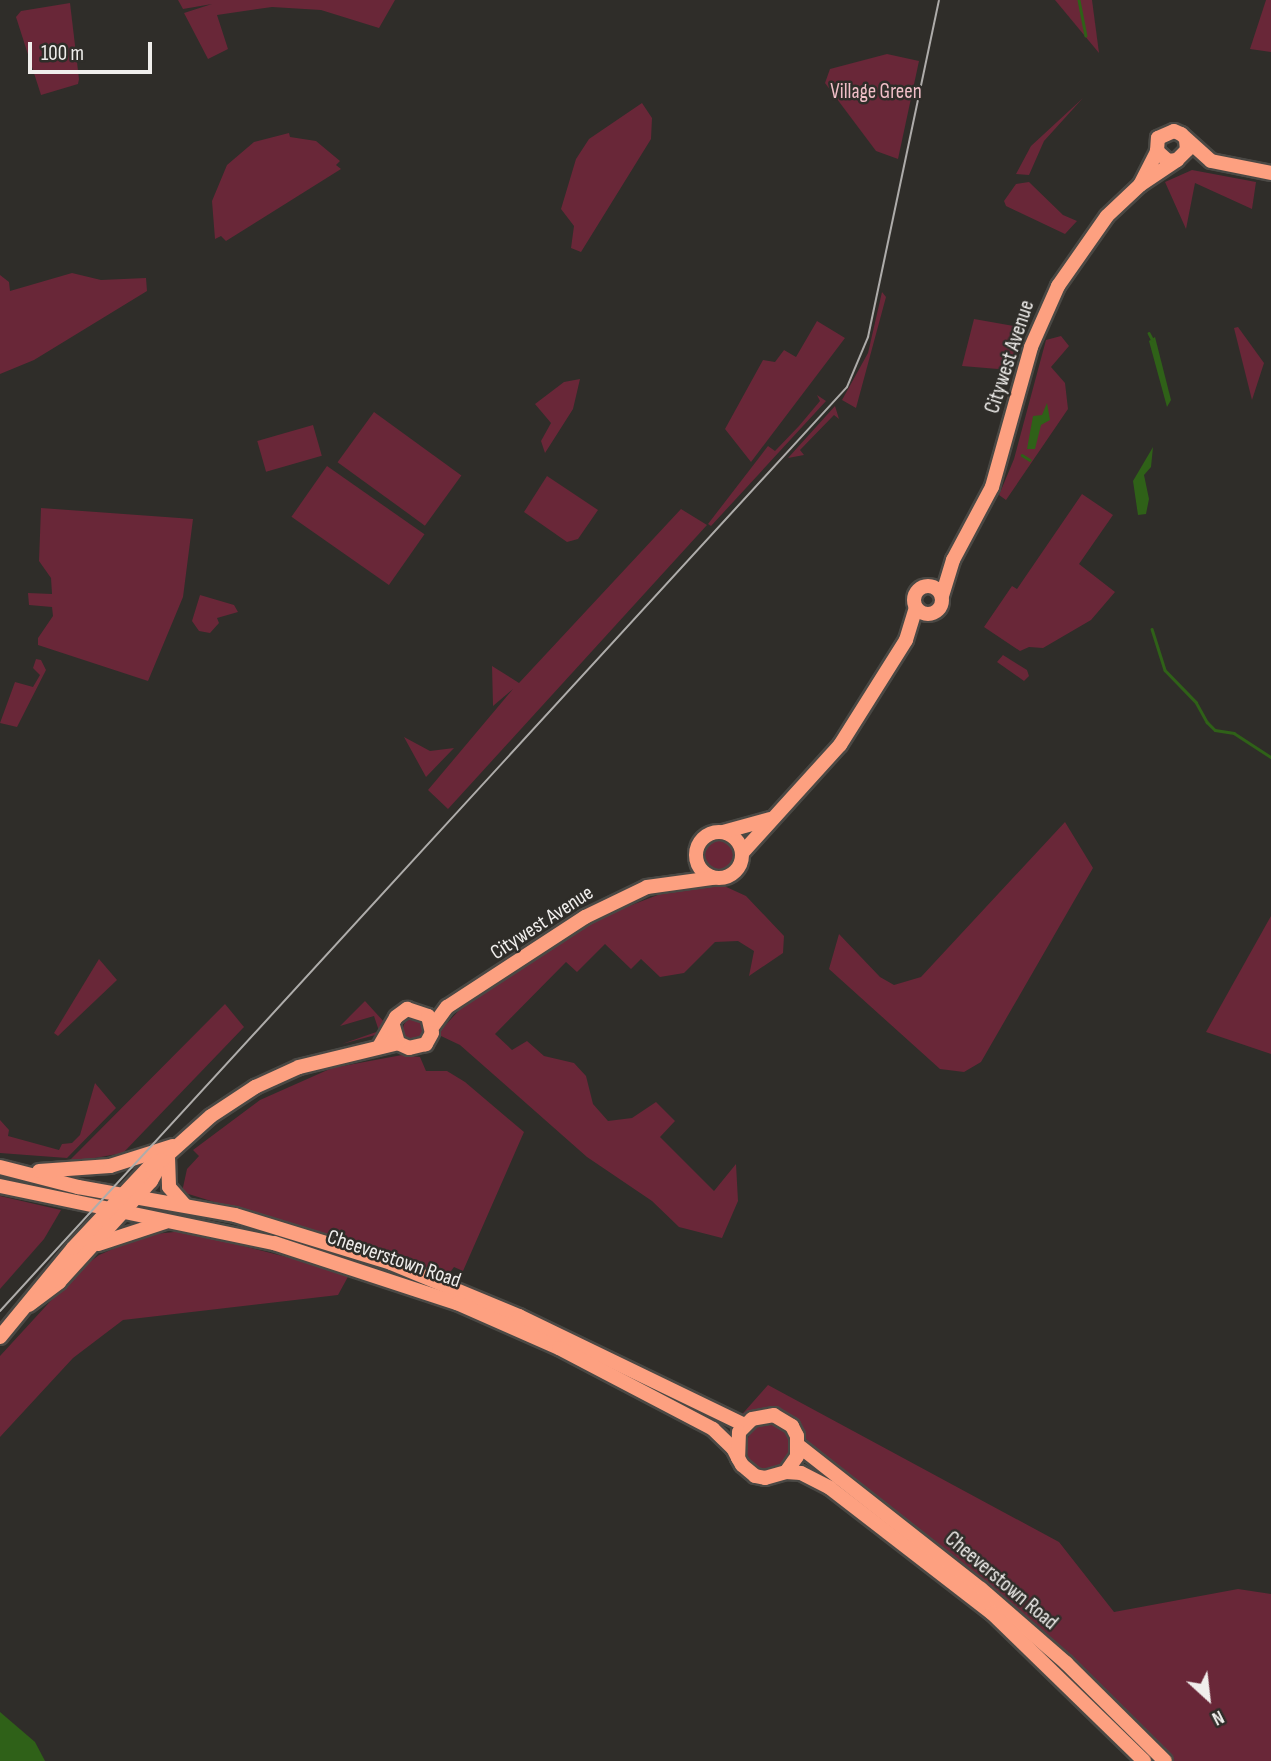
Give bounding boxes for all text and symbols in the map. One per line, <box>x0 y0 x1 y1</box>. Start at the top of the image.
scale bar <box>32 28 156 72</box>
text: 100 m <box>41 41 84 66</box>
park label: Village Green <box>830 79 922 105</box>
street label: Citywest Avenue <box>980 297 1040 417</box>
street label: Citywest Avenue <box>486 880 598 966</box>
street label: Cheeverstown Road <box>324 1224 464 1294</box>
street label: Cheeverstown Road <box>939 1527 1063 1635</box>
north arrow <box>1173 1663 1243 1733</box>
text: N <box>1208 1705 1228 1730</box>

